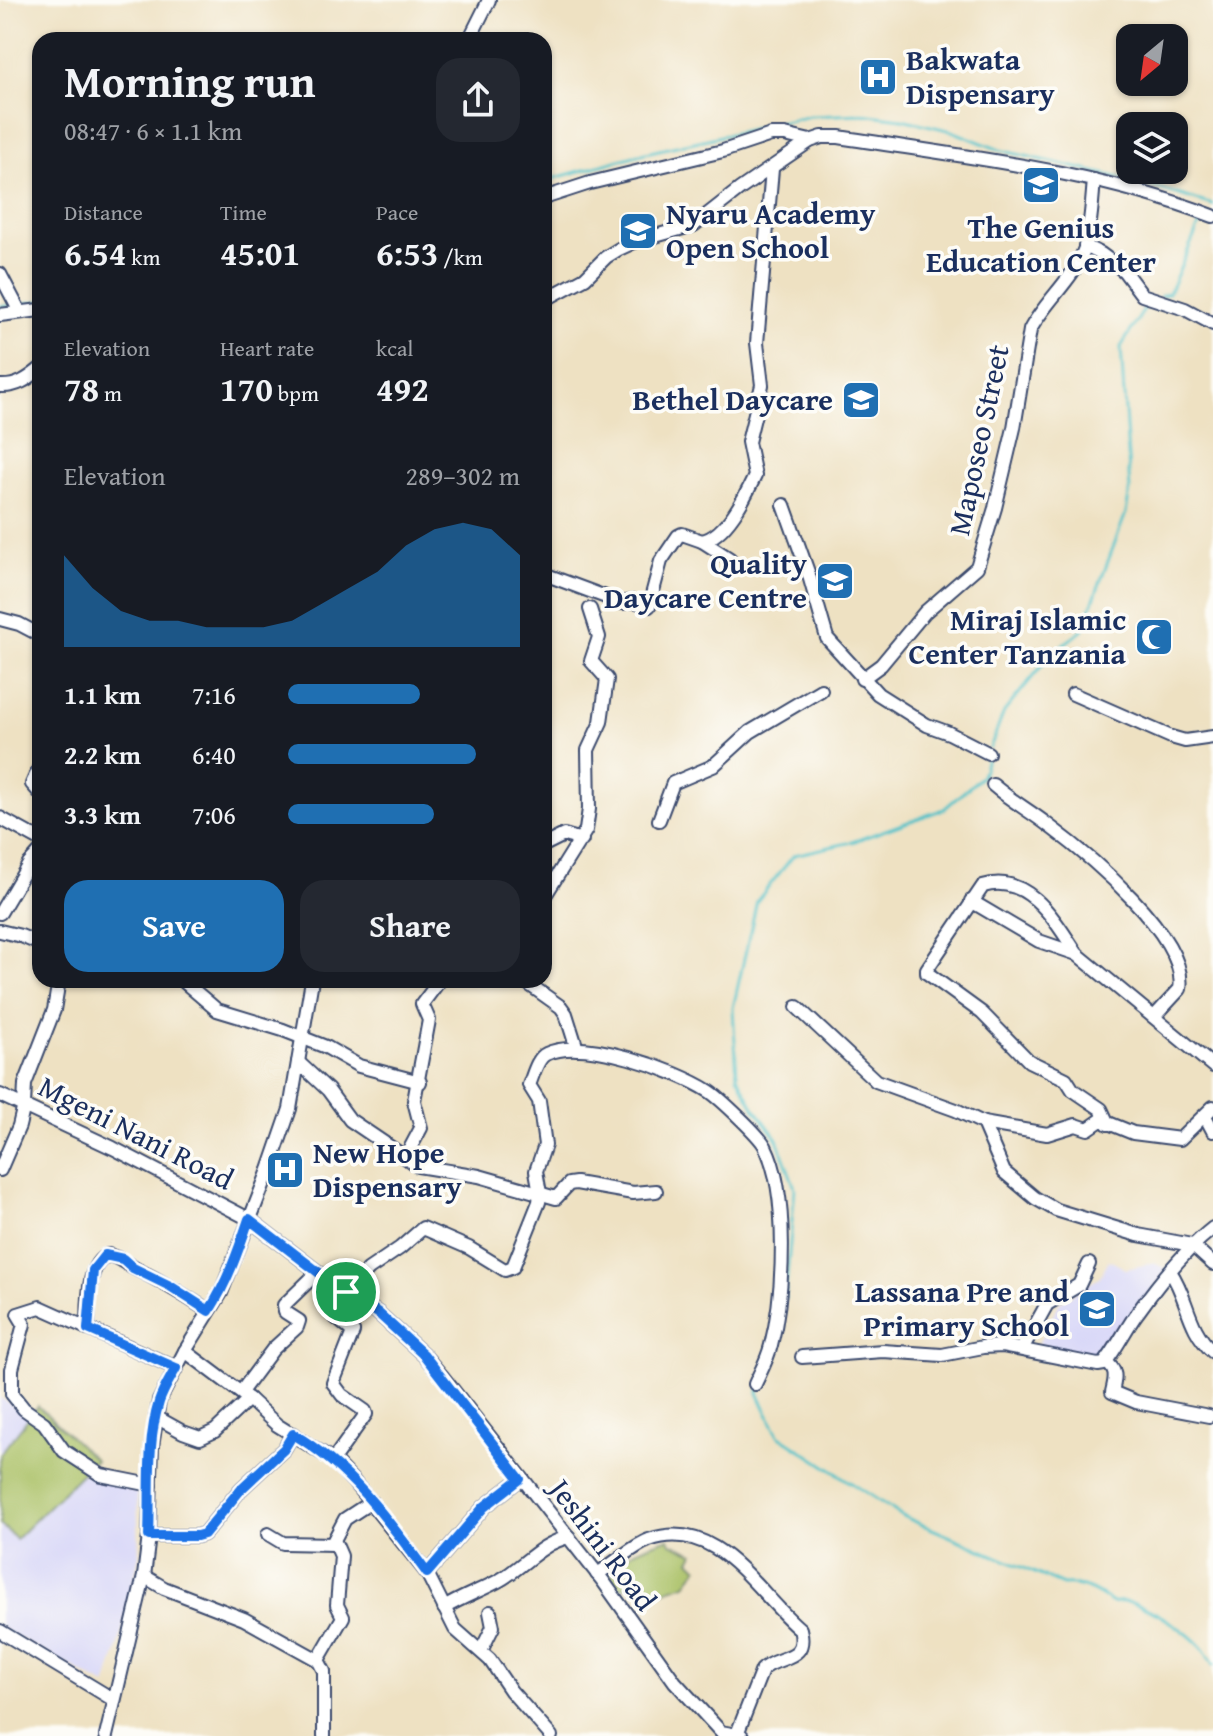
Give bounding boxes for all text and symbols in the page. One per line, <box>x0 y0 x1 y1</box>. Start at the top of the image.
north arrow <box>1116 24 1188 96</box>
map controls <box>1116 24 1188 184</box>
place label: Bakwata Dispensary <box>906 37 1055 115</box>
text: Morning run <box>64 49 315 113</box>
hospital icon: Bakwata Dispensary <box>857 56 899 98</box>
button: share <box>436 58 520 142</box>
text: 08:47 · 6 × 1.1 km <box>64 111 242 150</box>
button: layers <box>1116 112 1188 184</box>
school or university icon: The Genius Education Center <box>1020 164 1062 206</box>
place label: Nyaru Academy Open School <box>666 191 876 269</box>
text: Distance <box>64 196 143 228</box>
text: Time <box>220 196 267 228</box>
text: Pace <box>376 196 418 228</box>
place label: The Genius Education Center <box>926 205 1156 283</box>
school or university icon: Nyaru Academy Open School <box>617 210 659 252</box>
text: 6.54 <box>64 228 126 277</box>
text: 45:01 <box>220 228 300 277</box>
text: 6:53 <box>376 228 438 277</box>
text: km <box>126 241 160 273</box>
text: /km <box>438 241 483 273</box>
text: Elevation <box>64 332 150 364</box>
text: Heart rate <box>220 332 314 364</box>
text: kcal <box>376 332 414 364</box>
street label: Maposeo Street <box>936 340 1020 539</box>
text: 78 <box>64 364 99 413</box>
text: 170 <box>220 364 273 413</box>
text: 492 <box>376 364 429 413</box>
text: m <box>99 377 122 409</box>
text: bpm <box>273 377 319 409</box>
place label: Bethel Daycare <box>632 377 833 421</box>
school or university icon: Bethel Daycare <box>840 379 882 421</box>
text: Elevation <box>64 456 166 495</box>
text: 289–302 m <box>406 456 520 495</box>
place label: Quality Daycare Centre <box>604 541 808 619</box>
school or university icon: Quality Daycare Centre <box>814 560 856 602</box>
place label: Miraj Islamic Center Tanzania <box>908 597 1127 675</box>
mosque icon: Miraj Islamic Center Tanzania <box>1133 616 1175 658</box>
text: 1.1 km <box>64 675 141 714</box>
text: 7:16 <box>192 675 236 714</box>
text: 2.2 km <box>64 735 141 774</box>
text: 6:40 <box>192 735 236 774</box>
text: 3.3 km <box>64 795 141 834</box>
text: 7:06 <box>192 795 236 834</box>
button: Save <box>64 880 284 972</box>
button: Share <box>300 880 520 972</box>
street label: Mgeni Nani Road <box>31 1064 242 1200</box>
place label: New Hope Dispensary <box>313 1130 462 1208</box>
hospital icon: New Hope Dispensary <box>264 1149 306 1191</box>
pin <box>312 1258 380 1326</box>
place label: Lassana Pre and Primary School <box>855 1269 1070 1347</box>
icon: arrive <box>324 1270 368 1314</box>
school or university icon: Lassana Pre and Primary School <box>1076 1288 1118 1330</box>
street label: Jeshini Road <box>537 1466 668 1620</box>

